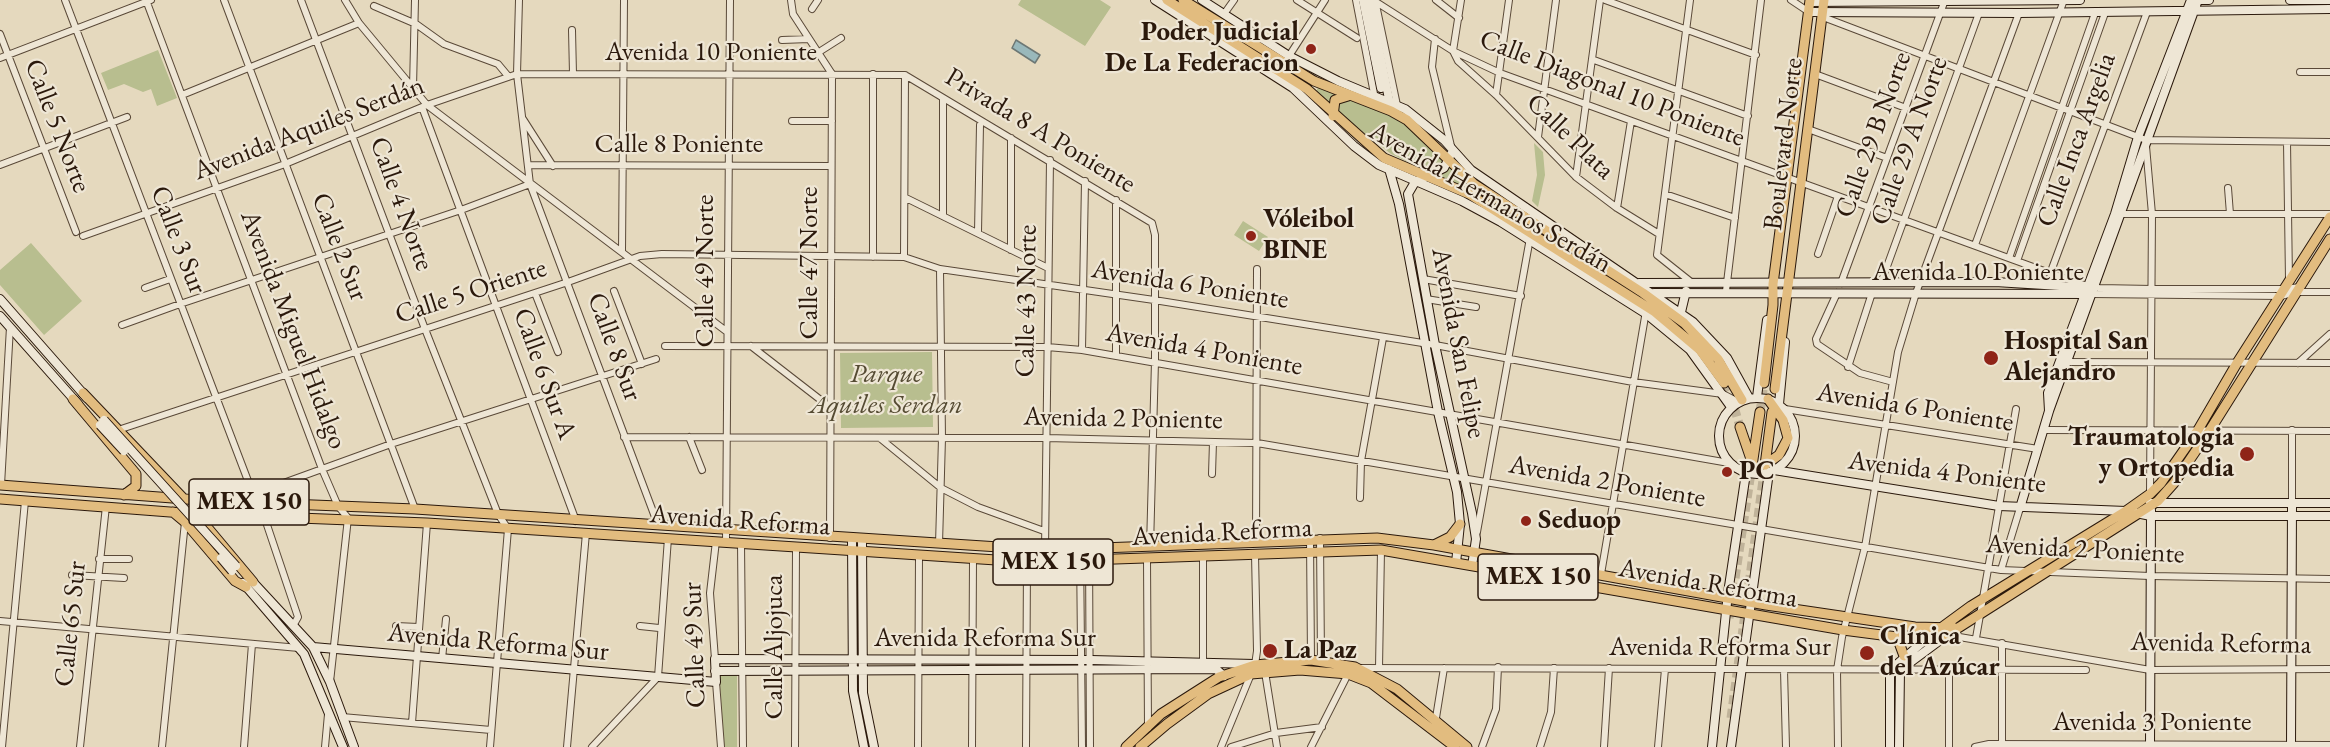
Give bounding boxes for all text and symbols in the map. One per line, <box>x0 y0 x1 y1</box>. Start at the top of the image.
place label: Poder Judicial De La Federacion <box>1105 17 1299 80</box>
street label: Calle Diagonal 10 Poniente <box>1475 23 1749 155</box>
street label: Avenida 10 Poniente <box>605 37 817 69</box>
marker: Poder Judicial De La Federacion <box>1304 42 1318 56</box>
street label: Calle 29 B Norte <box>1829 48 1919 222</box>
street label: Calle Inca Argelia <box>2031 49 2123 231</box>
street label: Calle 29 A Norte <box>1865 52 1955 230</box>
street label: Calle 5 Norte <box>17 55 97 197</box>
street label: Boulevard Norte <box>1757 56 1811 232</box>
street label: Privada 8 A Poniente <box>939 61 1141 201</box>
street label: Avenida Aquiles Serdán <box>189 70 429 188</box>
street label: Calle Plata <box>1519 87 1621 187</box>
street label: Avenida Hermanos Serdán <box>1363 115 1617 281</box>
street label: Calle 8 Poniente <box>595 129 763 161</box>
street label: Calle 4 Norte <box>362 133 440 275</box>
street label: Calle 3 Sur <box>143 181 213 299</box>
street label: Calle 47 Norte <box>794 187 826 339</box>
street label: Calle 2 Sur <box>304 188 374 306</box>
street label: Calle 49 Norte <box>690 195 722 347</box>
place label: Vóleibol BINE <box>1263 204 1354 267</box>
street label: Avenida Miguel Hidalgo <box>233 206 353 454</box>
street label: Calle 43 Norte <box>1009 224 1045 378</box>
marker: Vóleibol BINE <box>1244 229 1258 243</box>
street label: Avenida San Felipe <box>1424 245 1492 441</box>
street label: Calle 5 Oriente <box>391 252 551 332</box>
street label: Avenida 6 Poniente <box>1089 253 1291 317</box>
street label: Avenida 10 Poniente <box>1872 257 2084 289</box>
street label: Calle 8 Sur <box>579 288 649 406</box>
street label: Calle 6 Sur A <box>505 304 583 444</box>
street label: Avenida 4 Poniente <box>1103 317 1305 383</box>
place label: Hospital San Alejandro <box>2004 326 2148 389</box>
marker: Hospital San Alejandro <box>1982 349 2000 367</box>
park label: Parque Aquiles Serdan <box>809 359 963 422</box>
street label: Avenida 6 Poniente <box>1814 376 2016 440</box>
street label: Avenida 2 Poniente <box>1023 401 1223 437</box>
place label: Traumatologia y Ortopedia <box>2068 422 2234 485</box>
street label: Avenida 4 Poniente <box>1846 445 2048 501</box>
marker: Traumatologia y Ortopedia <box>2238 445 2256 463</box>
street label: Avenida 2 Poniente <box>1506 449 1708 515</box>
place label: PC <box>1739 456 1775 488</box>
marker: PC <box>1720 465 1734 479</box>
road number: MEX 150 <box>189 479 309 525</box>
street label: Avenida Reforma <box>649 499 831 543</box>
place label: Seduop <box>1538 505 1621 537</box>
street label: Avenida Reforma <box>1131 512 1313 554</box>
marker: Seduop <box>1519 514 1533 528</box>
street label: Avenida 2 Poniente <box>1985 529 2185 571</box>
road number: MEX 150 <box>993 539 1113 585</box>
street label: Avenida Reforma <box>1616 552 1800 616</box>
road number: MEX 150 <box>1478 554 1598 600</box>
street label: Calle 65 Sur <box>48 560 94 688</box>
street label: Calle Aljojuca <box>759 574 791 720</box>
street label: Calle 49 Sur <box>677 581 713 709</box>
street label: Avenida Reforma Sur <box>386 617 610 669</box>
place label: Clínica del Azúcar <box>1880 621 2000 684</box>
street label: Avenida Reforma Sur <box>874 623 1096 655</box>
street label: Avenida Reforma <box>2130 626 2312 662</box>
street label: Avenida Reforma Sur <box>1609 632 1831 664</box>
place label: La Paz <box>1284 635 1357 667</box>
marker: La Paz <box>1261 642 1279 660</box>
marker: Clínica del Azúcar <box>1858 644 1876 662</box>
street label: Avenida 3 Poniente <box>2052 707 2252 739</box>

